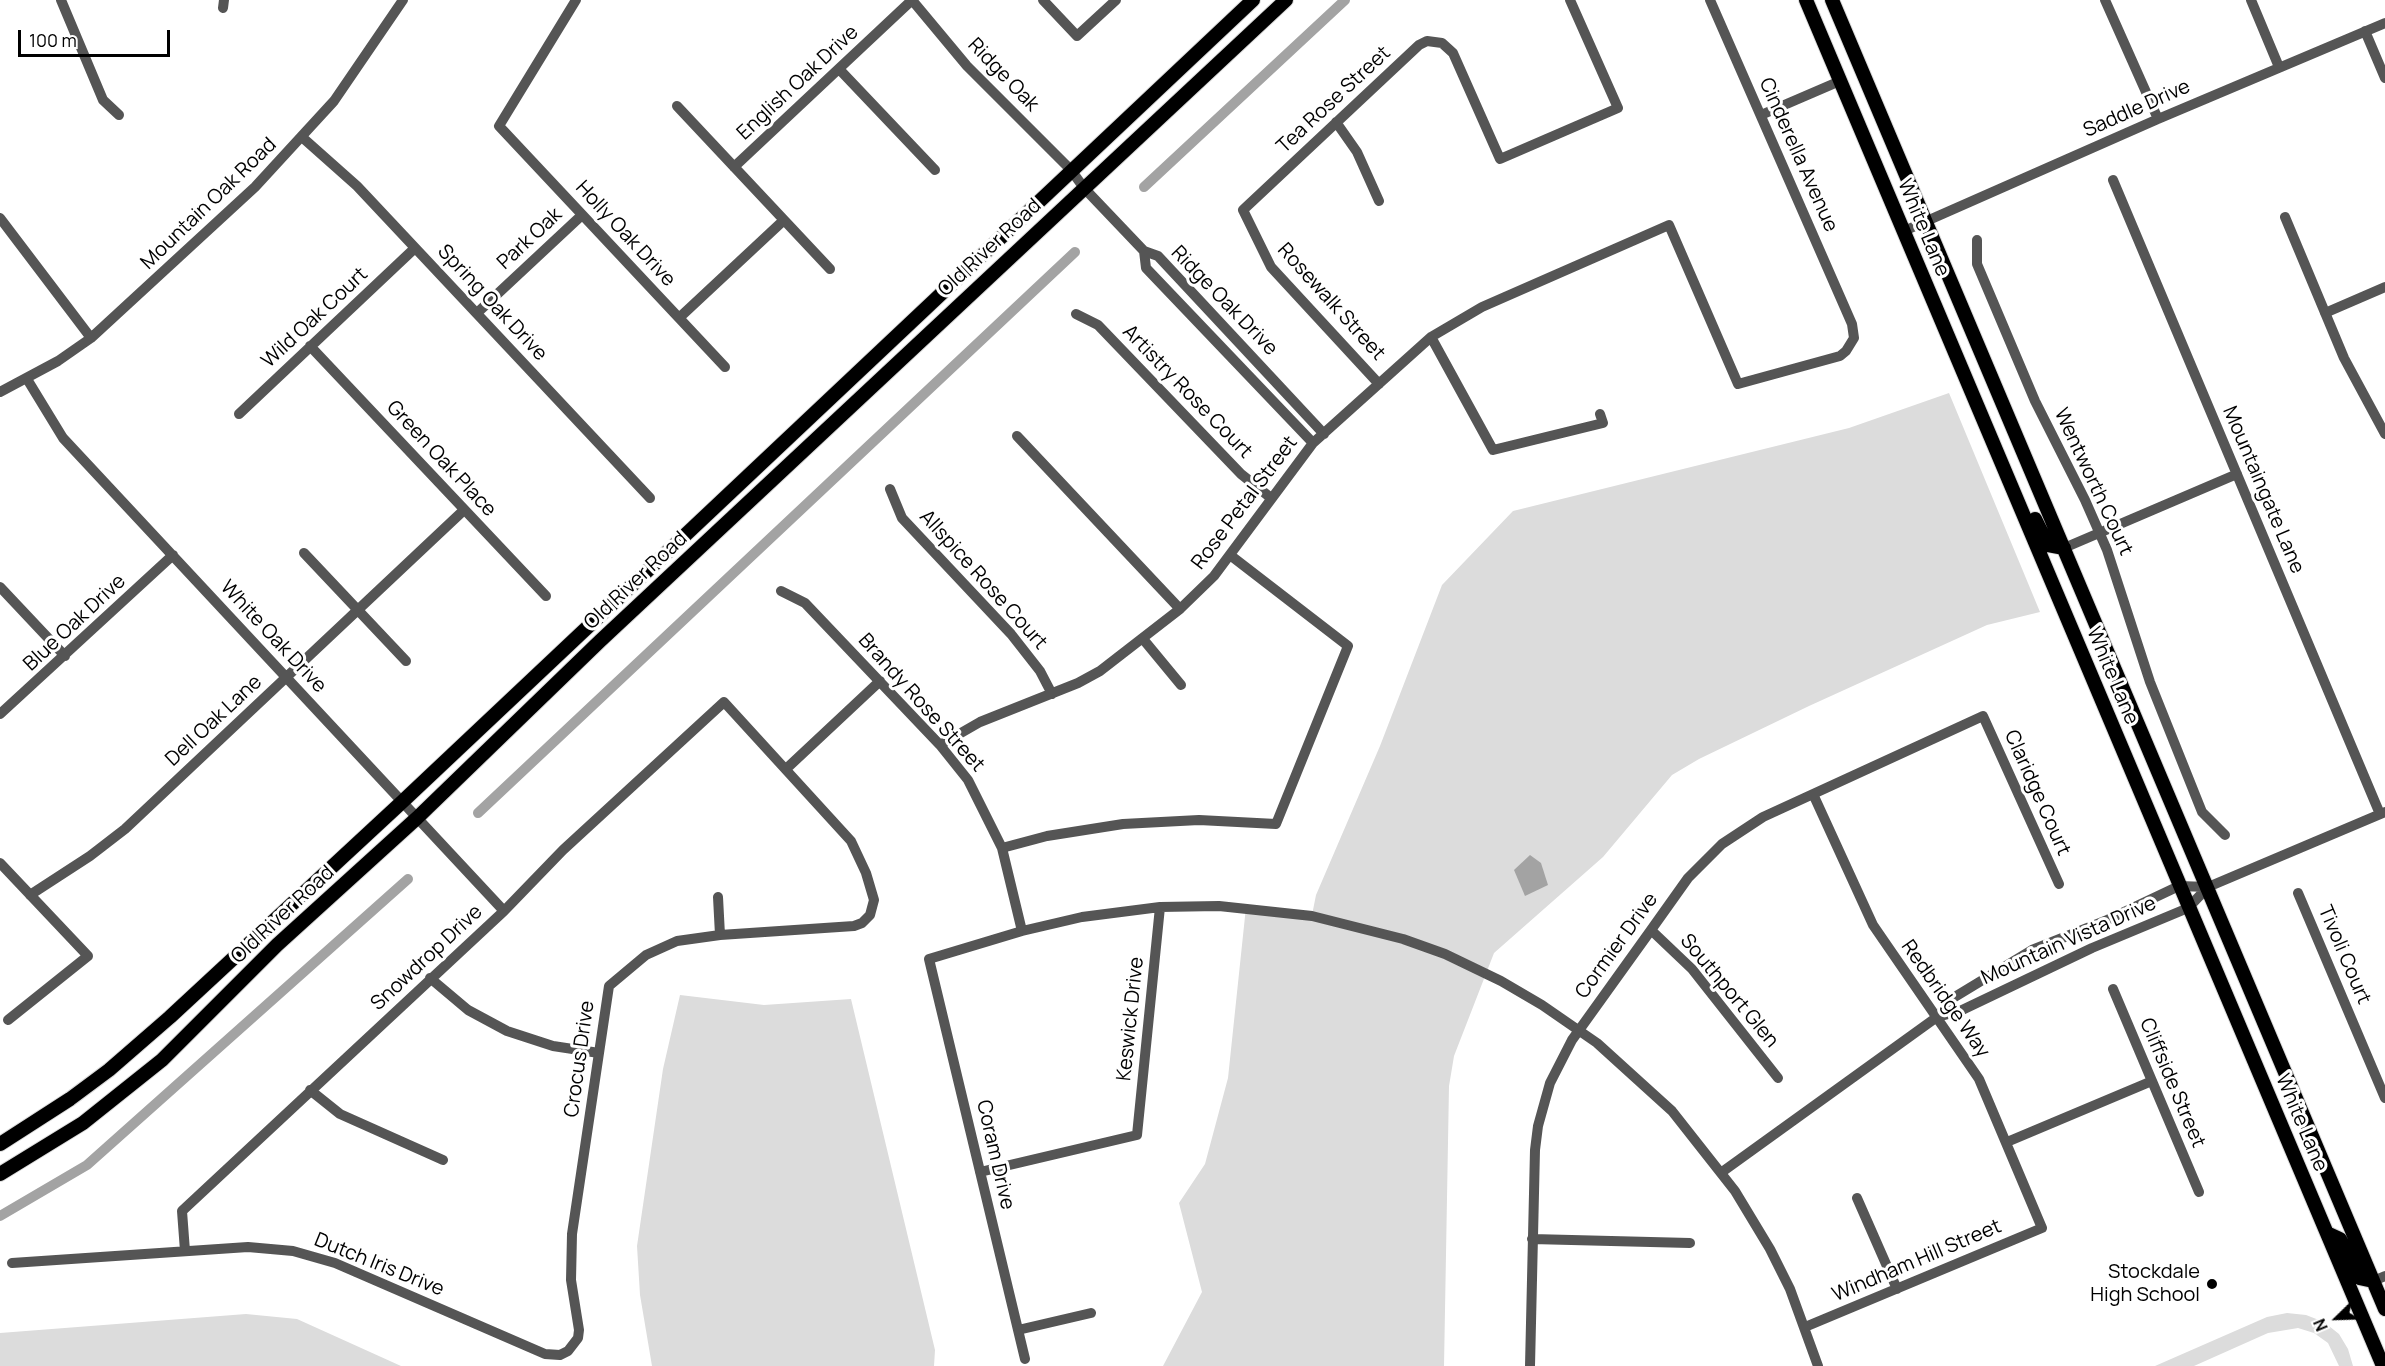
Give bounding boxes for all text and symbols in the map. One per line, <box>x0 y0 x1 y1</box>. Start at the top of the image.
scale bar <box>21 18 172 56</box>
street label: English Oak Drive <box>732 21 864 145</box>
text: 100 m <box>29 28 77 52</box>
street label: Ridge Oak <box>962 34 1044 116</box>
street label: Tea Rose Street <box>1272 41 1396 159</box>
street label: Cinderella Avenue <box>1753 74 1843 236</box>
street label: Saddle Drive <box>2080 75 2194 143</box>
street label: Mountain Oak Road <box>136 133 282 275</box>
street label: Holly Oak Drive <box>570 176 680 292</box>
street label: White Lane <box>1892 176 1954 280</box>
street label: Old River Road <box>933 194 1047 302</box>
street label: Park Oak <box>493 203 567 275</box>
street label: Rosewalk Street <box>1272 238 1390 366</box>
street label: Spring Oak Drive <box>432 240 552 366</box>
street label: Ridge Oak Drive <box>1166 241 1282 361</box>
street label: Wild Oak Court <box>257 263 373 373</box>
street label: Artistry Rose Court <box>1117 320 1257 464</box>
street label: Green Oak Place <box>381 396 501 522</box>
street label: Mountaingate Lane <box>2217 403 2309 577</box>
street label: Wentworth Court <box>2048 404 2138 560</box>
street label: Rose Petal Street <box>1187 432 1303 574</box>
street label: Allspice Rose Court <box>914 505 1052 655</box>
street label: Old River Road <box>579 527 693 635</box>
street label: Blue Oak Drive <box>19 570 131 676</box>
street label: White Oak Drive <box>215 576 331 698</box>
street label: White Lane <box>2081 624 2143 728</box>
street label: Brandy Rose Street <box>853 629 989 777</box>
street label: Dell Oak Lane <box>161 670 267 772</box>
street label: Claridge Court <box>1999 727 2075 859</box>
street label: Old River Road <box>226 861 340 969</box>
street label: Cormier Drive <box>1571 889 1663 1003</box>
street label: Mountain Vista Drive <box>1978 892 2160 990</box>
street label: Snowdrop Drive <box>366 900 488 1016</box>
street label: Tivoli Court <box>2312 902 2376 1008</box>
street label: Southport Glen <box>1675 929 1783 1053</box>
street label: Redbridge Way <box>1896 936 1994 1062</box>
street label: Keswick Drive <box>1113 956 1149 1082</box>
street label: Crocus Drive <box>560 999 600 1119</box>
street label: Cliffside Street <box>2134 1015 2210 1151</box>
street label: White Lane <box>2270 1071 2332 1175</box>
street label: Coram Drive <box>971 1098 1019 1212</box>
street label: Windham Hill Street <box>1829 1215 2005 1307</box>
street label: Dutch Iris Drive <box>311 1228 447 1302</box>
place label: Stockdale High School <box>2090 1260 2200 1307</box>
marker: Stockdale High School <box>2205 1277 2219 1291</box>
north arrow <box>2307 1288 2367 1348</box>
text: N <box>2308 1315 2333 1335</box>

